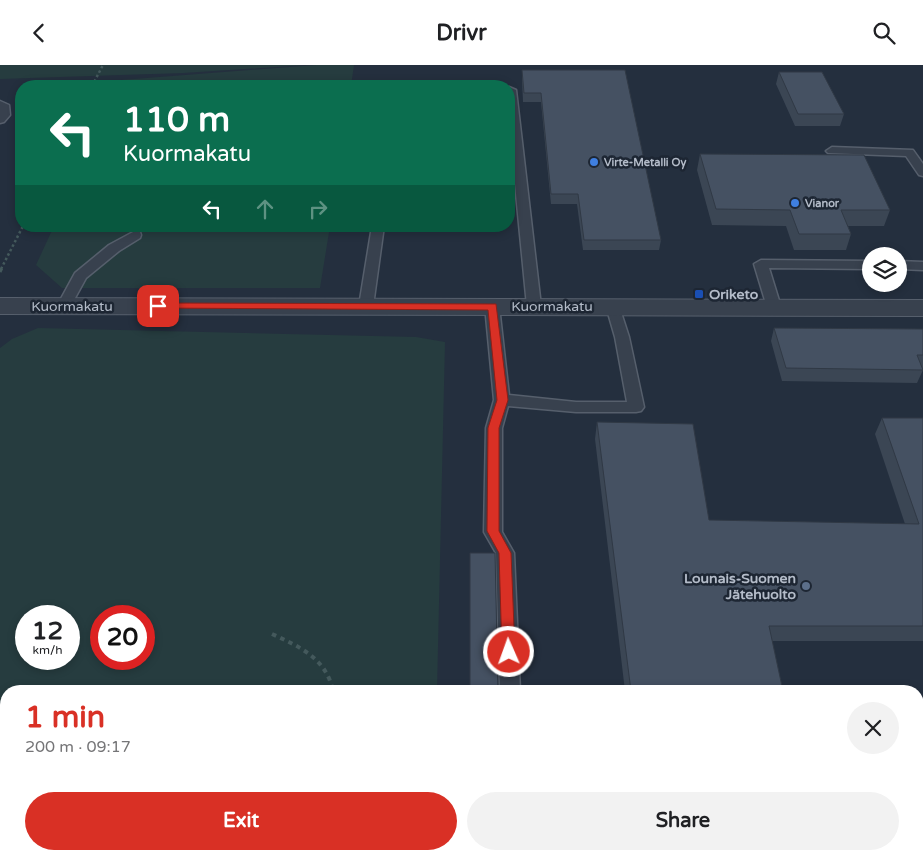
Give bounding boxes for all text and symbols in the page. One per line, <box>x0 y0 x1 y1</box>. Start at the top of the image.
icon: back <box>25 19 53 47</box>
icon: search <box>870 19 898 47</box>
text: Drivr <box>436 20 487 46</box>
text: 110 m <box>123 99 230 141</box>
icon: left <box>40 100 105 165</box>
text: Kuormakatu <box>123 141 251 167</box>
marker: Virte-Metalli Oy <box>588 156 600 168</box>
place label: Virte-Metalli Oy <box>604 156 686 170</box>
icon: left <box>198 195 226 223</box>
icon: ahead <box>251 195 279 223</box>
icon: right <box>304 195 332 223</box>
marker: Vianor <box>789 197 801 209</box>
place label: Vianor <box>805 197 840 210</box>
map controls <box>862 247 907 292</box>
button: layers <box>862 247 907 292</box>
pin <box>137 285 179 327</box>
place label: Oriketo <box>709 286 759 303</box>
marker: Oriketo <box>693 288 705 300</box>
icon: arrive <box>144 292 172 320</box>
street label: Kuormakatu <box>31 298 113 315</box>
street label: Kuormakatu <box>511 298 593 315</box>
place label: Lounais-Suomen Jätehuolto <box>684 570 796 603</box>
marker: Lounais-Suomen Jätehuolto <box>800 580 812 592</box>
speed limit sign: 20 <box>90 605 155 670</box>
text: 12 <box>32 616 63 646</box>
position arrow <box>482 625 534 677</box>
text: km/h <box>32 643 63 657</box>
text: 1 min <box>25 699 105 736</box>
button: close <box>847 702 899 754</box>
text: 200 m · 09:17 <box>25 737 131 757</box>
button: Exit <box>25 792 457 850</box>
button: Share <box>467 792 899 850</box>

